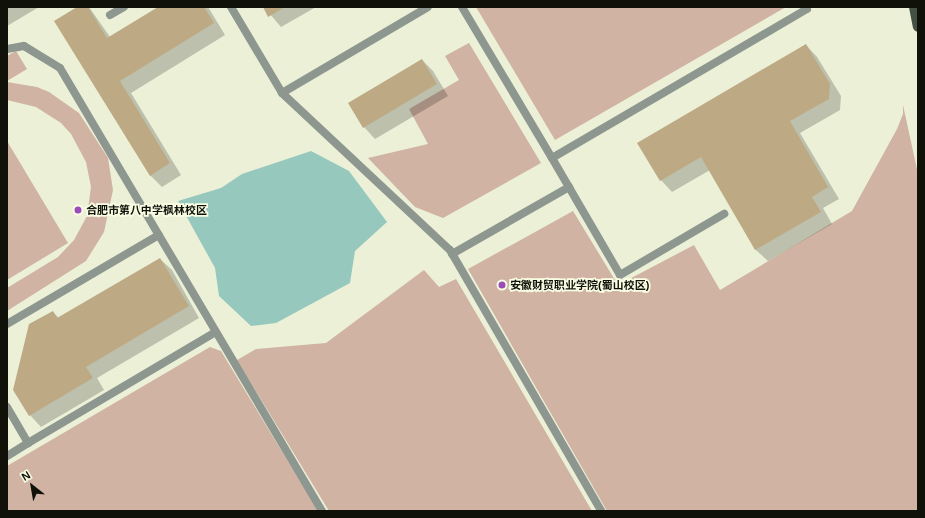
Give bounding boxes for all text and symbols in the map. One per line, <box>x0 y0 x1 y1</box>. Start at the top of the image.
place label: 合肥市第八中学枫林校区 <box>86 203 207 217</box>
marker: 合肥市第八中学枫林校区 <box>73 205 83 215</box>
place label: 安徽财贸职业学院(蜀山校区) <box>510 278 649 292</box>
marker: 安徽财贸职业学院(蜀山校区) <box>497 280 507 290</box>
north arrow <box>12 466 52 506</box>
text: N <box>19 469 32 483</box>

